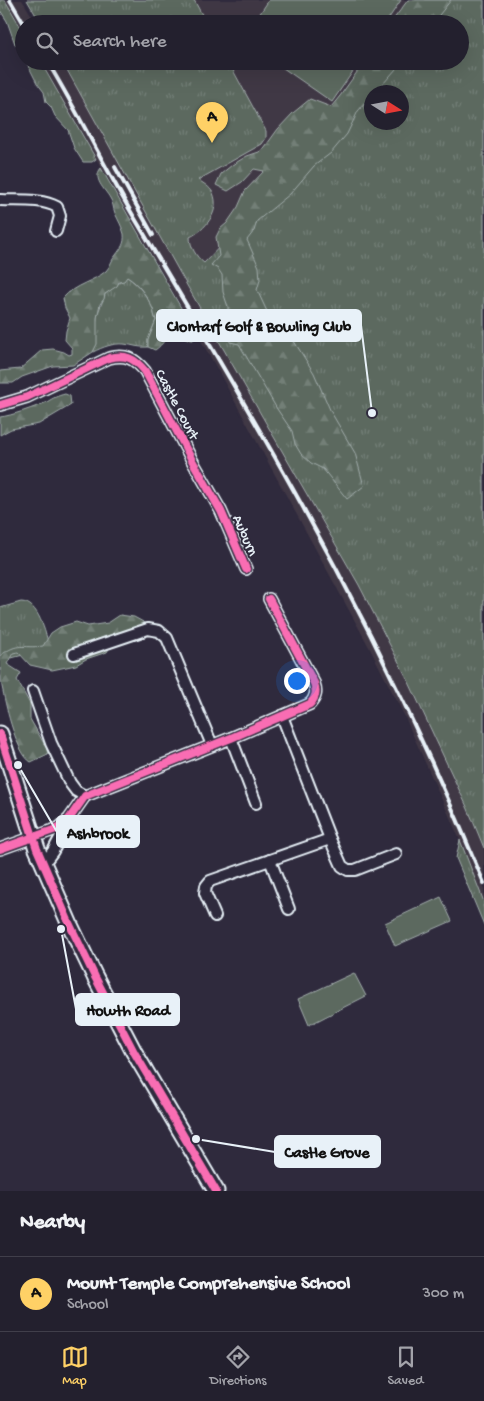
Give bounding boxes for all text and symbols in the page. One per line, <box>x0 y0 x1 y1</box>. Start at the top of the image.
search box <box>15 15 469 70</box>
icon: search <box>33 29 61 57</box>
text: Search here <box>73 31 167 54</box>
north arrow <box>364 85 409 130</box>
pin: A <box>196 102 228 143</box>
callout: Clontarf Golf & Bowling Club <box>157 310 361 341</box>
text: Clontarf Golf & Bowling Club <box>166 318 352 338</box>
street label: Castle Court <box>150 367 203 445</box>
street label: Auburn <box>227 512 261 559</box>
your location <box>284 668 310 694</box>
callout: Ashbrook <box>57 816 139 847</box>
text: Ashbrook <box>66 826 131 845</box>
callout: Howth Road <box>76 994 179 1025</box>
text: Howth Road <box>86 1003 171 1022</box>
callout: Castle Grove <box>275 1136 380 1167</box>
text: Castle Grove <box>284 1145 370 1164</box>
text: Nearby <box>20 1211 85 1236</box>
text: Mount Temple Comprehensive School <box>67 1273 350 1296</box>
text: A <box>31 1285 41 1304</box>
text: 300 m <box>422 1285 464 1304</box>
text: School <box>67 1296 109 1315</box>
tab: Map <box>61 1343 89 1390</box>
tab: Directions <box>210 1343 267 1390</box>
tab: Saved <box>388 1343 423 1390</box>

